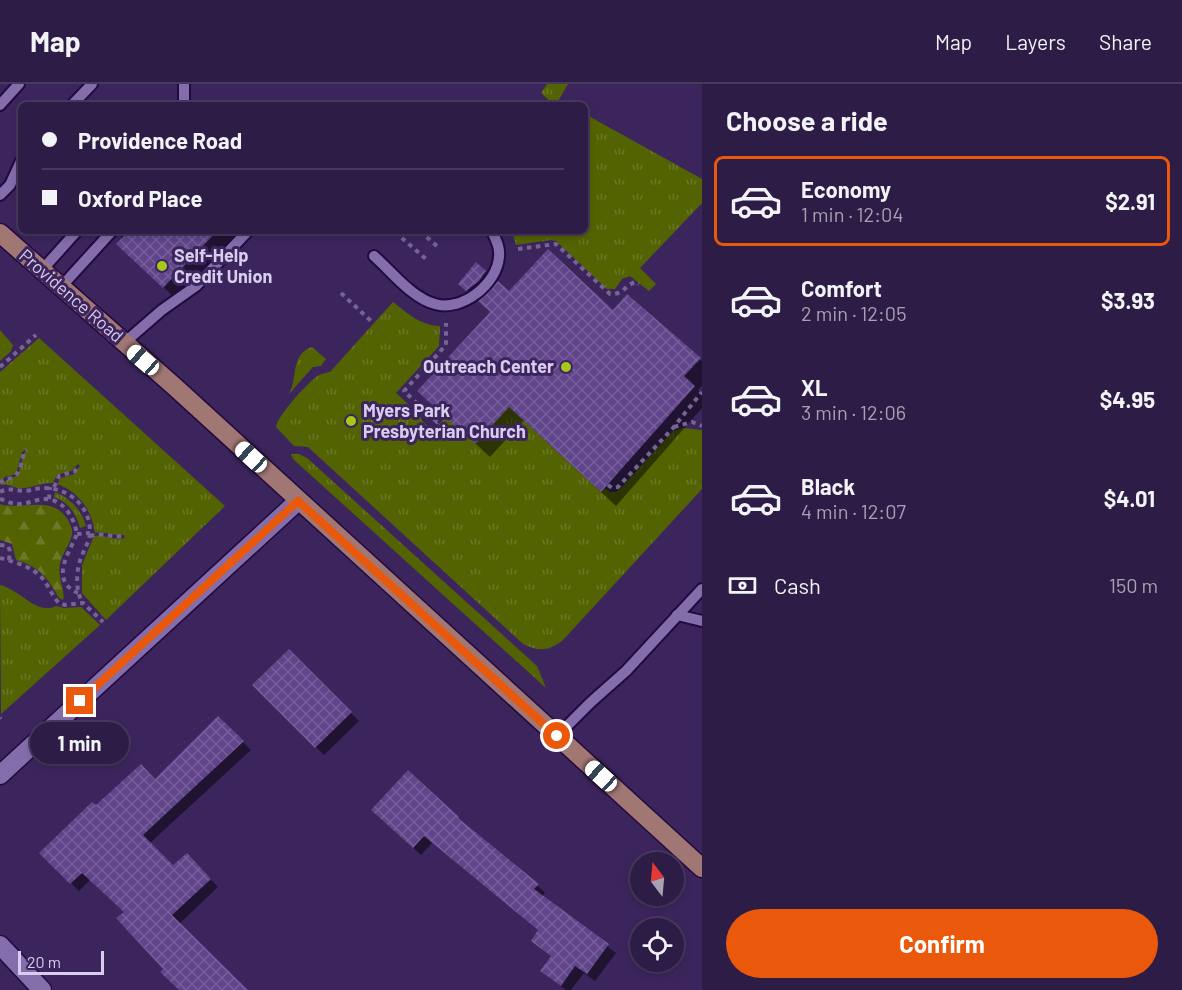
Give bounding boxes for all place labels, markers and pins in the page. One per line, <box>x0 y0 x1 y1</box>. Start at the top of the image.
place label: Self-Help Credit Union <box>174 244 272 287</box>
marker: Self-Help Credit Union <box>155 259 169 273</box>
place label: Outreach Center <box>423 355 554 377</box>
marker: Outreach Center <box>559 360 573 374</box>
place label: Myers Park Presbyterian Church <box>363 399 526 442</box>
marker: Myers Park Presbyterian Church <box>344 414 358 428</box>

